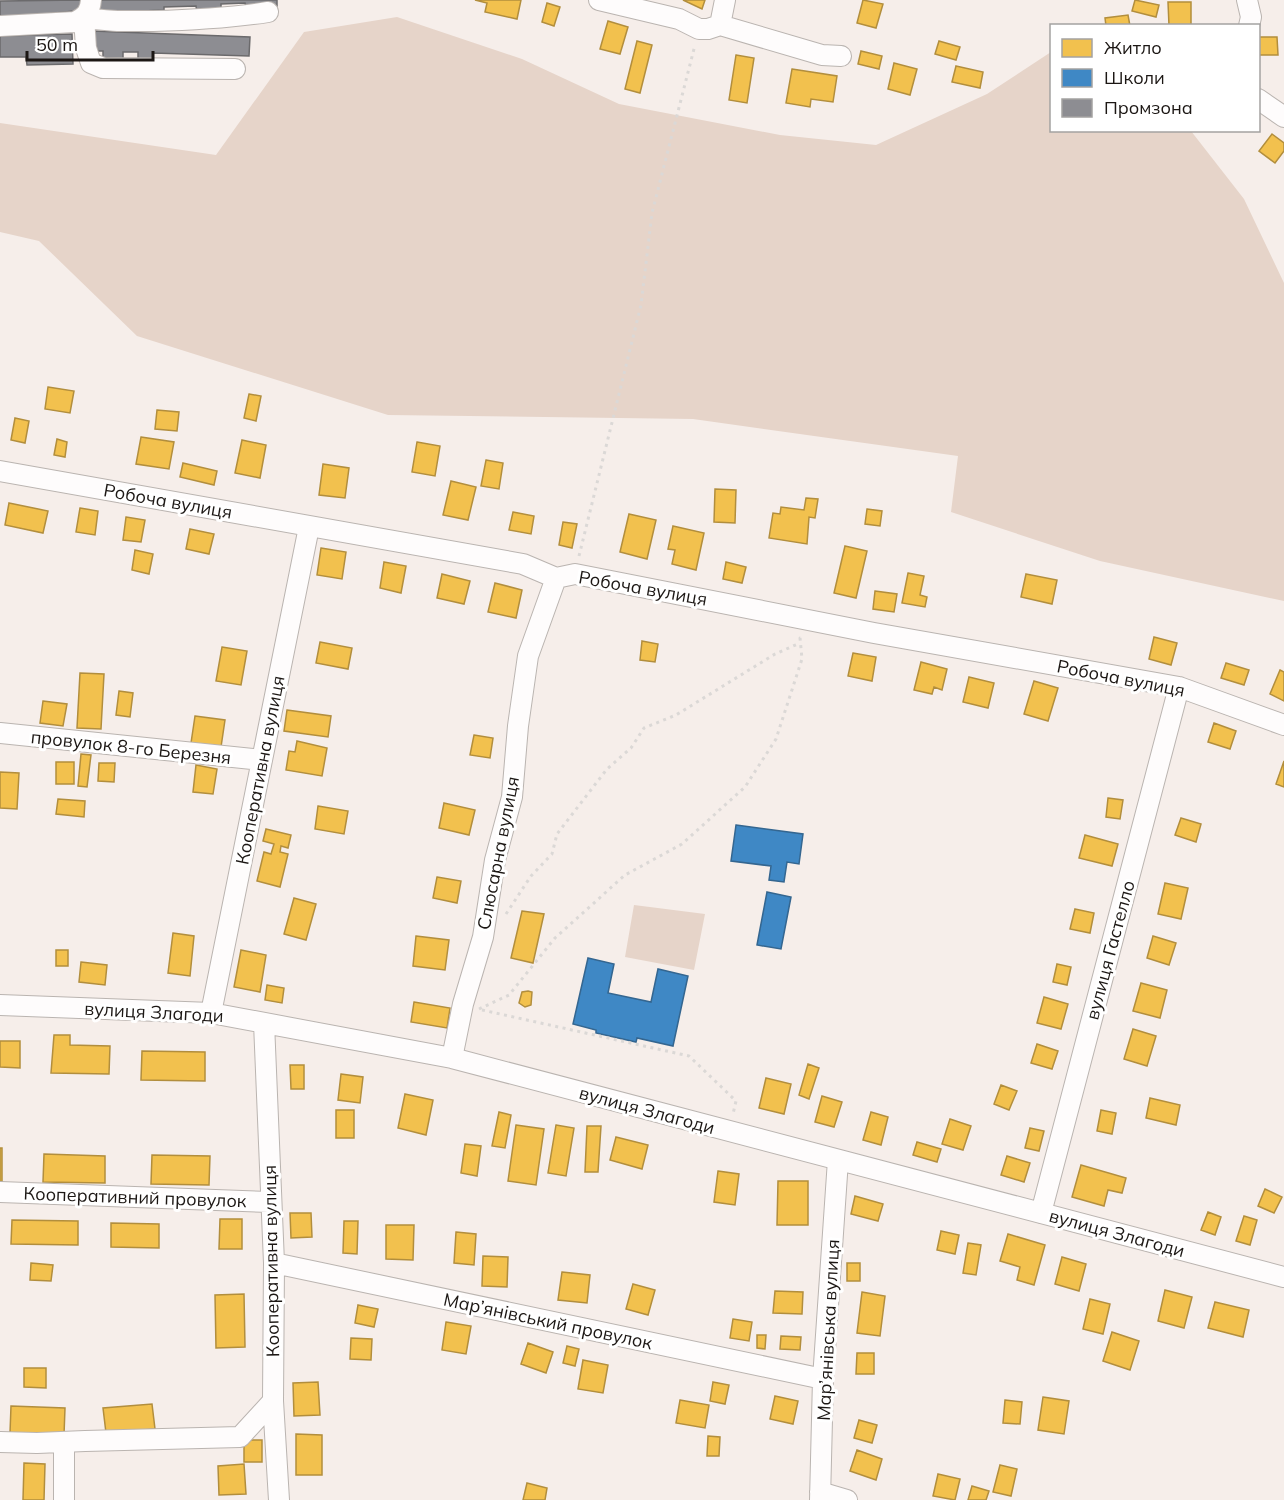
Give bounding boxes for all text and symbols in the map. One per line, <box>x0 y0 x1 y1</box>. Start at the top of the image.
scale bar <box>27 24 153 62</box>
legend <box>1050 24 1260 132</box>
text: 50 m <box>36 33 78 56</box>
text: Житло <box>1104 36 1162 59</box>
text: Школи <box>1104 66 1165 89</box>
text: Промзона <box>1104 96 1193 119</box>
street label: Робоча вулиця <box>102 478 234 524</box>
street label: Робоча вулиця <box>577 565 709 611</box>
street label: Робоча вулиця <box>1055 654 1187 702</box>
street label: Кооперативна вулиця <box>230 674 290 866</box>
street label: провулок 8-го Березня <box>30 725 232 769</box>
street label: Слюсарна вулиця <box>472 774 524 932</box>
street label: вулиця Гастелло <box>1080 878 1140 1022</box>
street label: вулиця Злагоди <box>84 997 224 1027</box>
street label: вулиця Злагоди <box>577 1081 717 1139</box>
street label: Кооперативна вулиця <box>258 1165 284 1357</box>
street label: Кооперативний провулок <box>23 1182 247 1212</box>
street label: вулиця Злагоди <box>1047 1204 1187 1262</box>
street label: Мар’янівська вулиця <box>812 1239 844 1421</box>
street label: Мар’янівський провулок <box>442 1288 655 1354</box>

